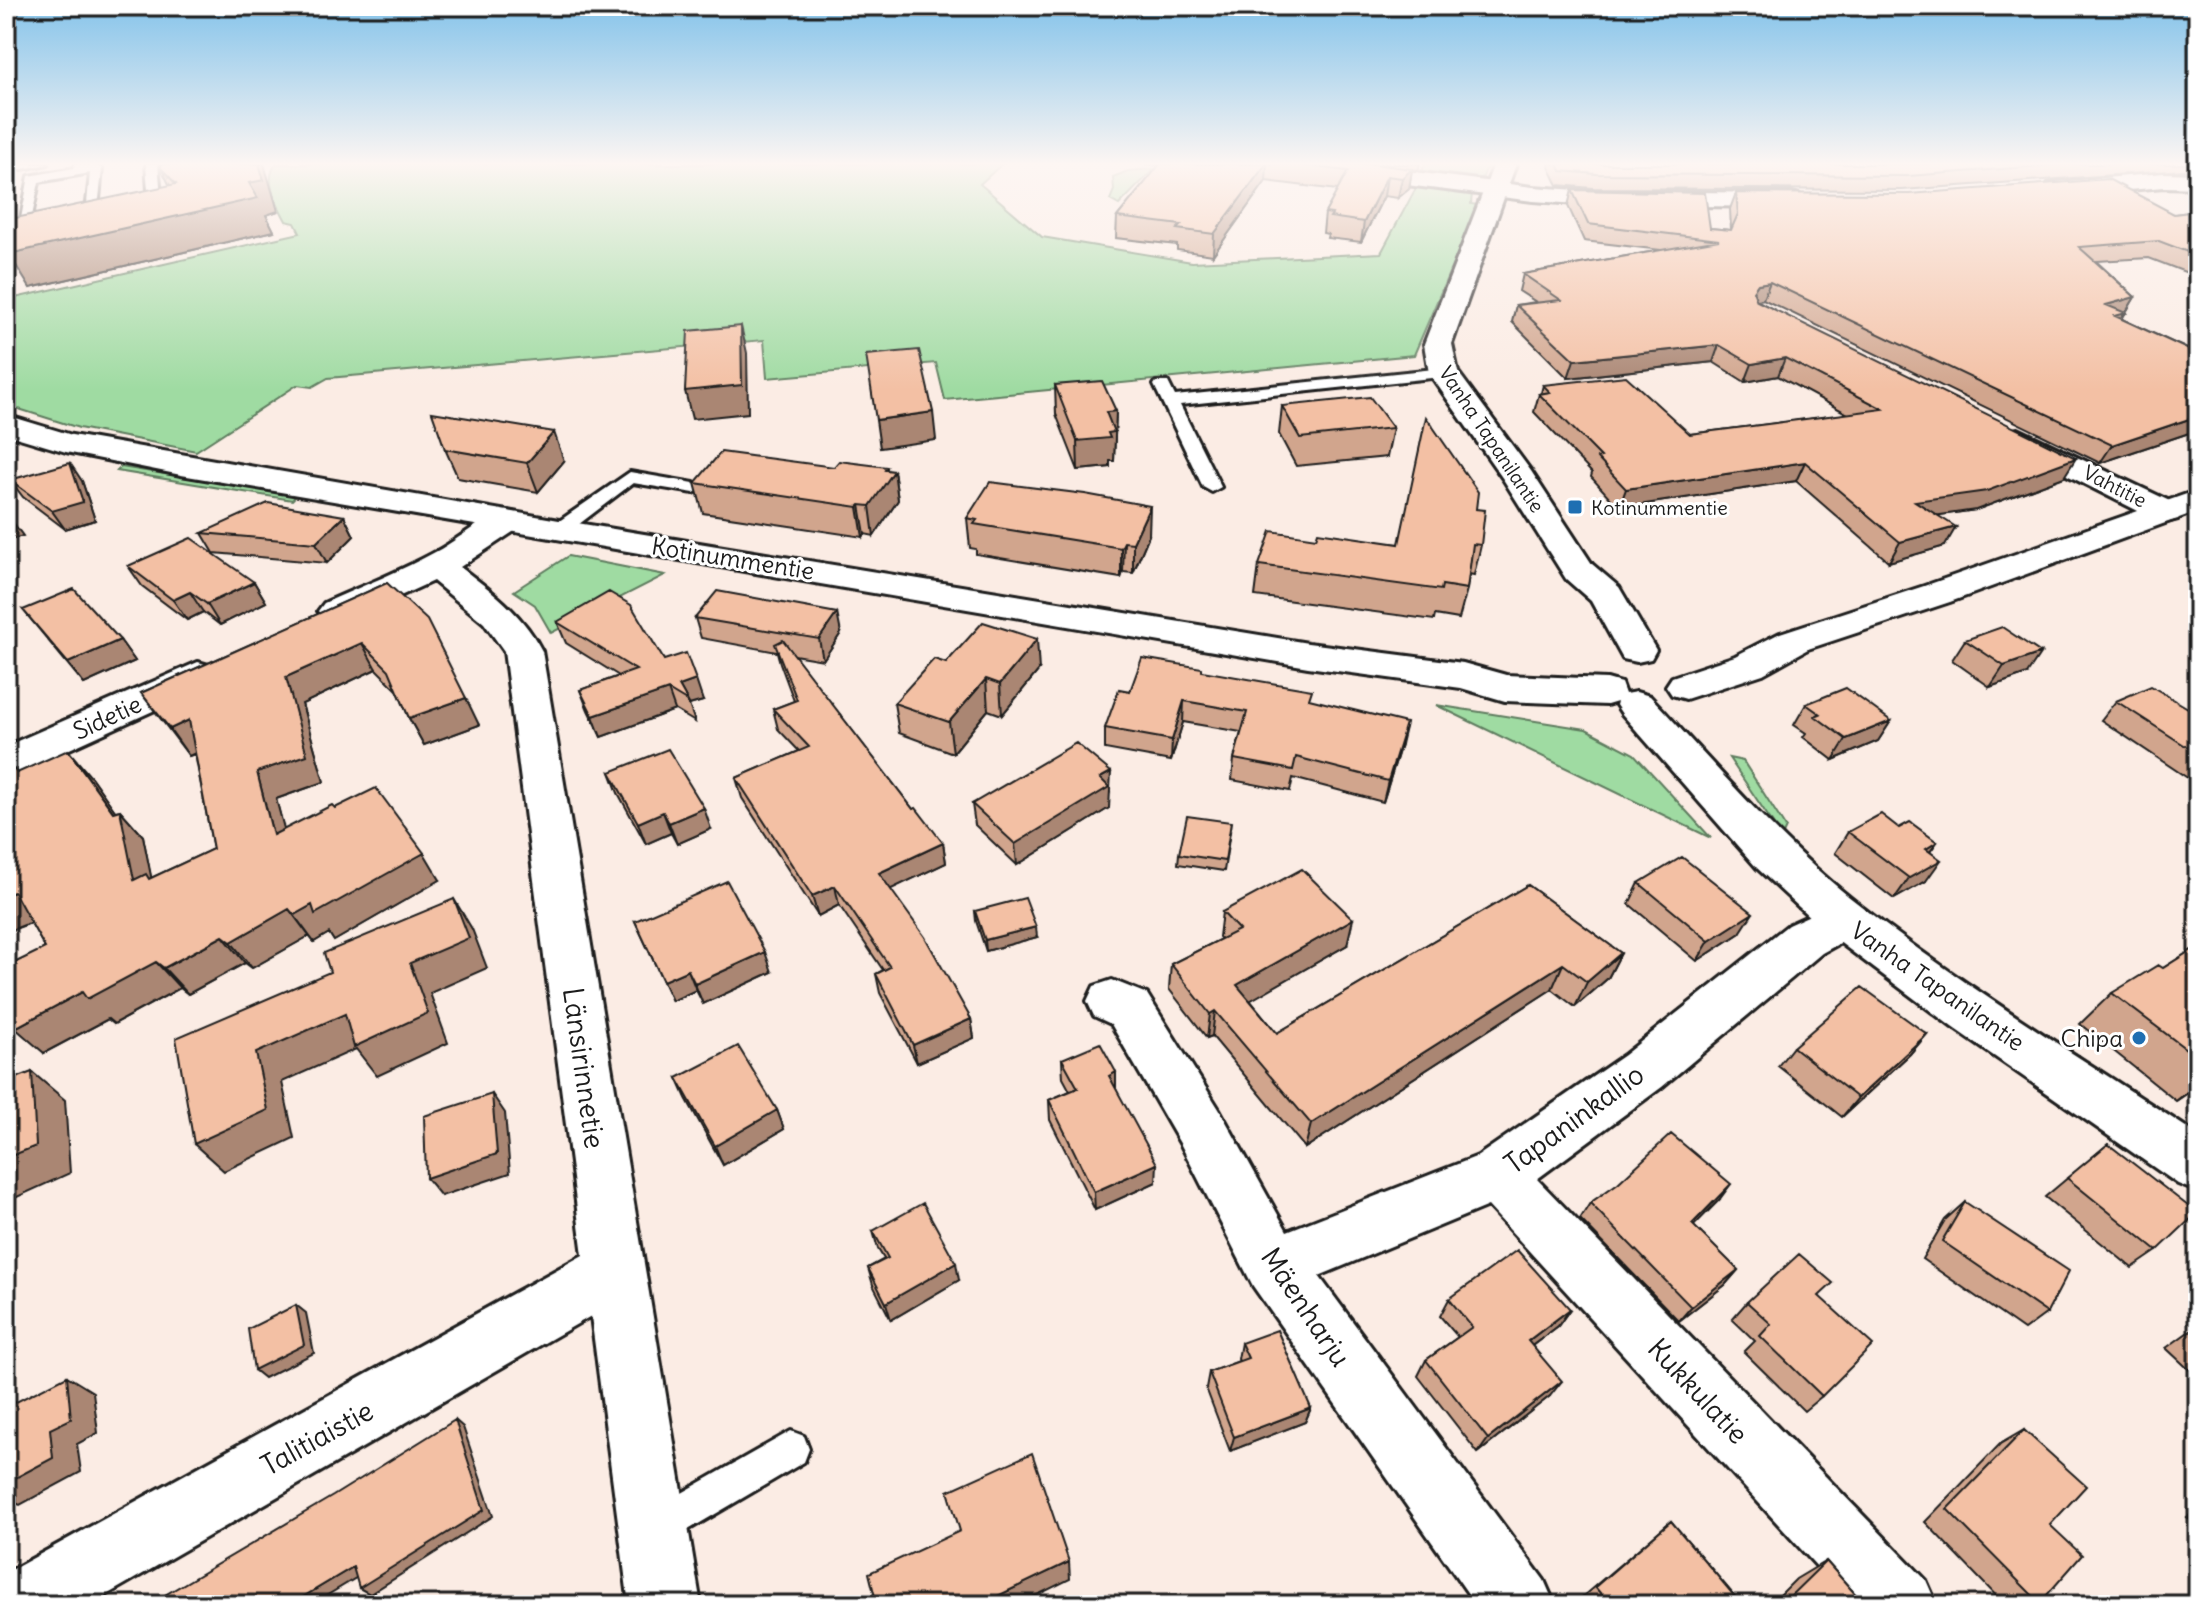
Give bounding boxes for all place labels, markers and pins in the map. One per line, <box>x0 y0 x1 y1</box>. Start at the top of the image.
place label: Kotinummentie <box>1591 495 1728 520</box>
marker: Kotinummentie <box>1566 498 1584 516</box>
place label: Chipa <box>2061 1023 2123 1053</box>
marker: Chipa <box>2130 1029 2148 1047</box>

